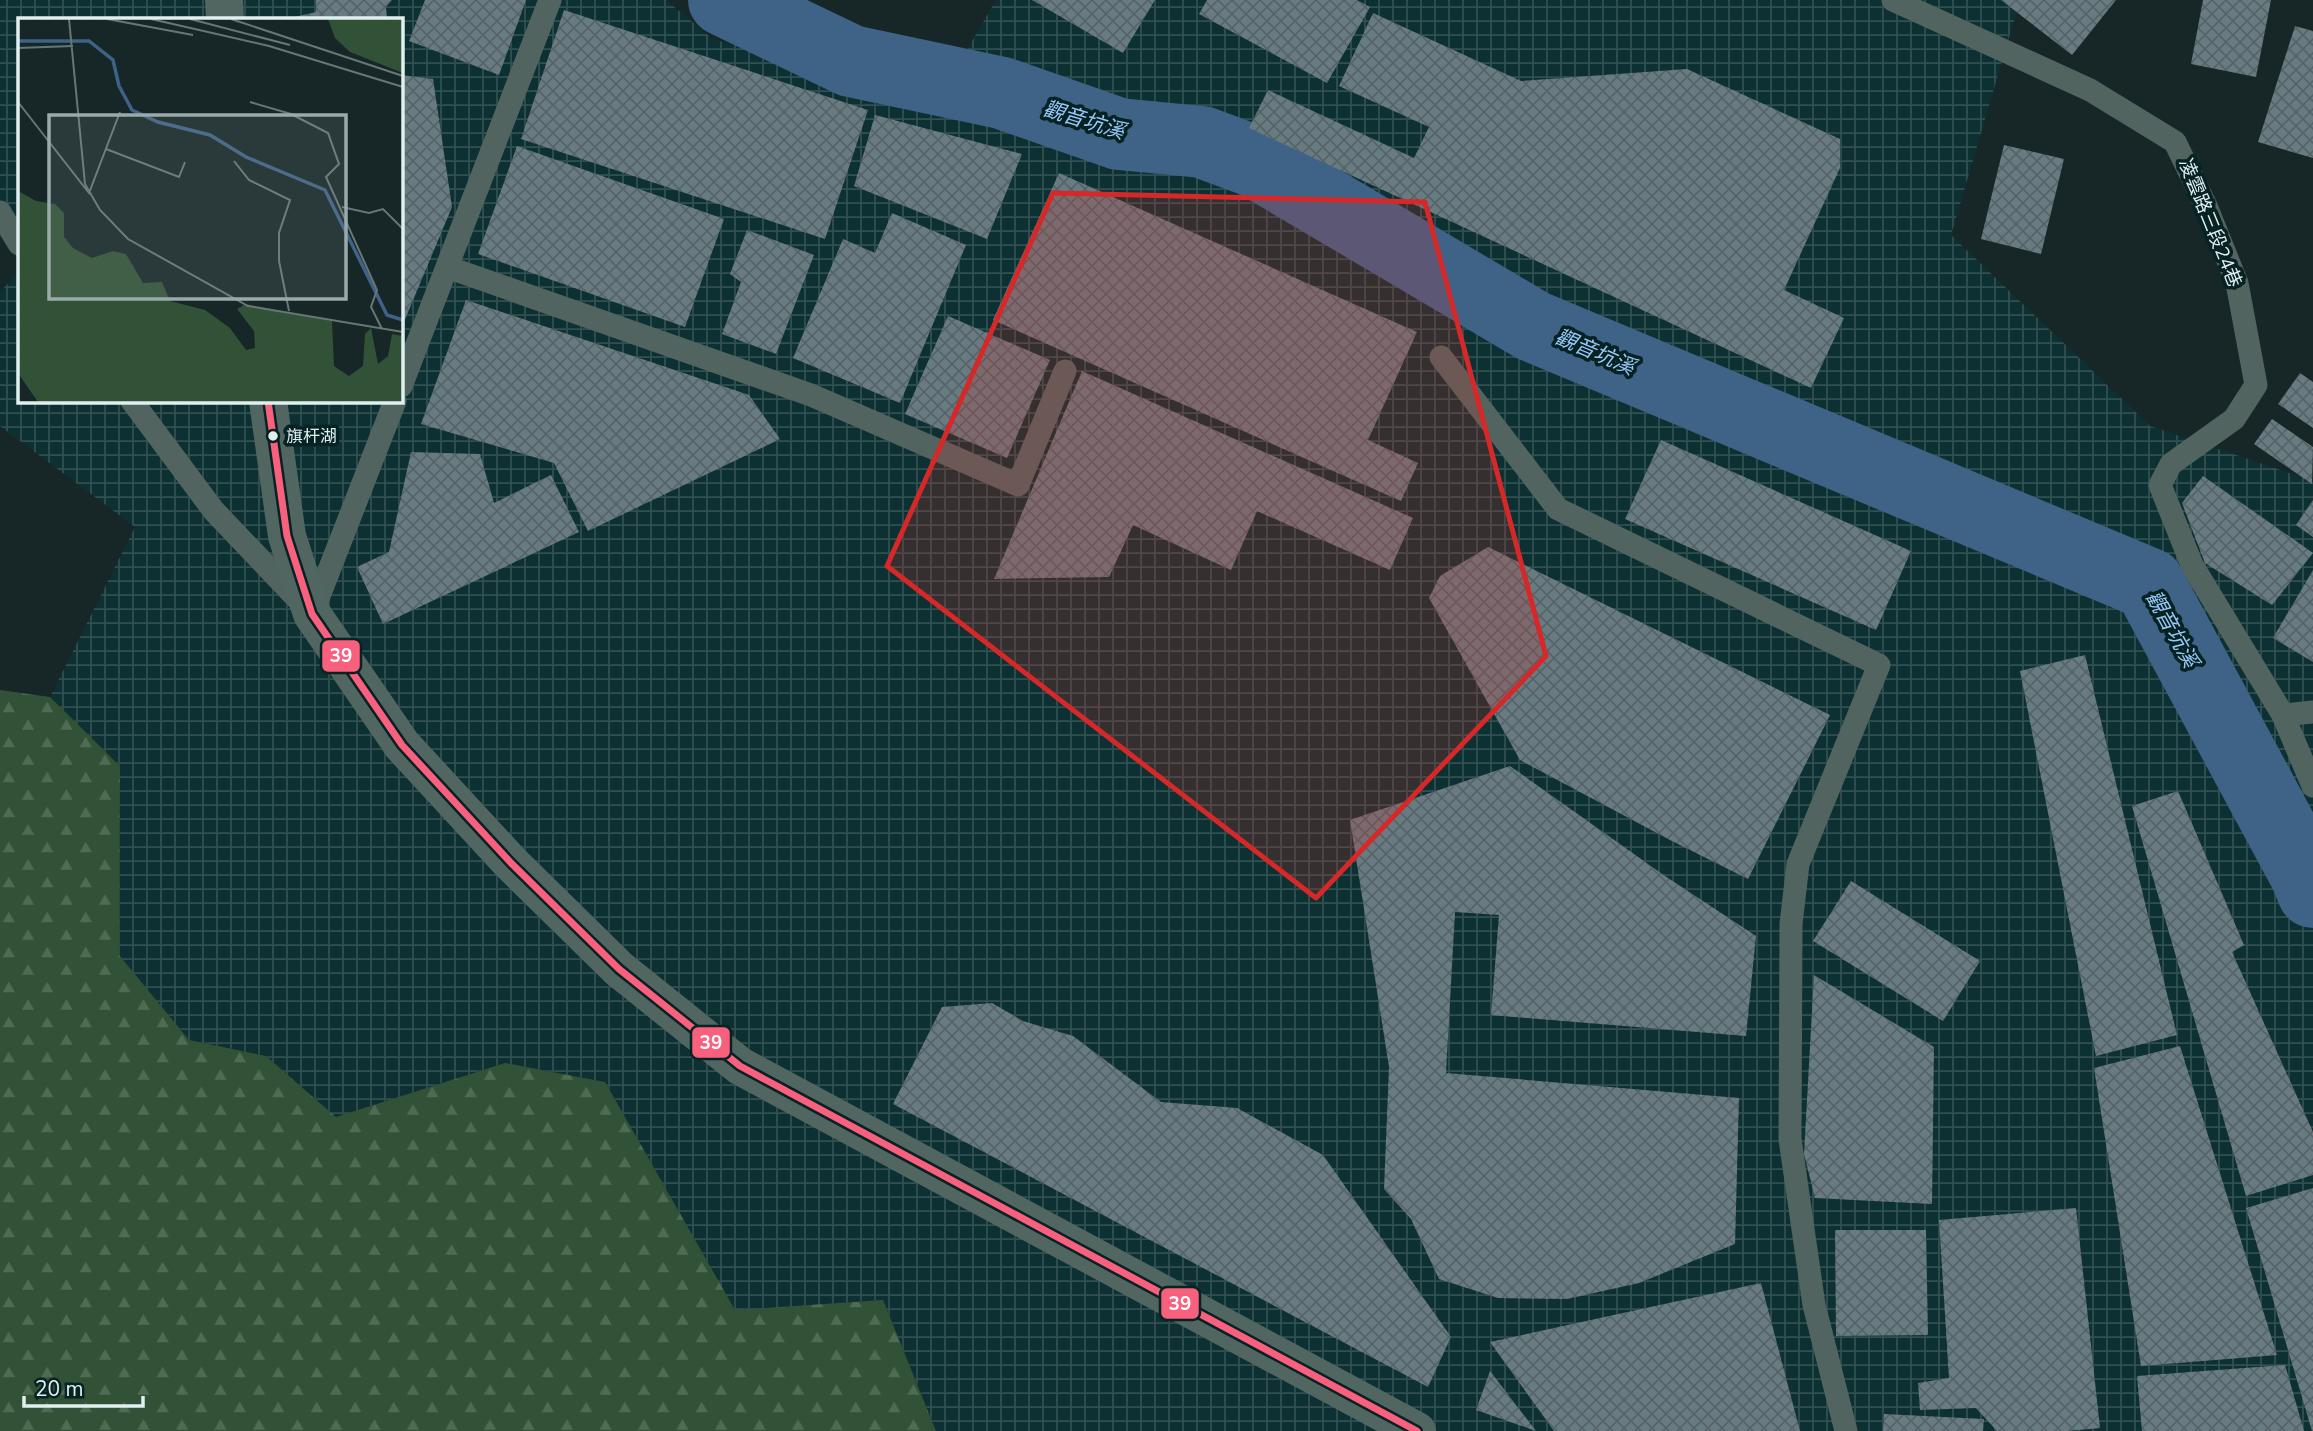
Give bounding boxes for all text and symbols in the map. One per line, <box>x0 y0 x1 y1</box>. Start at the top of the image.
inset map <box>18 18 402 402</box>
water label: 觀音坑溪 <box>1040 94 1131 147</box>
street label: 凌雲路三段24巷 <box>2172 155 2248 291</box>
water label: 觀音坑溪 <box>1551 323 1642 382</box>
place label: 旗杆湖 <box>286 425 337 448</box>
marker: 旗杆湖 <box>266 429 280 443</box>
water label: 觀音坑溪 <box>2139 585 2206 675</box>
line badge: 39 <box>321 639 361 673</box>
text: 39 <box>330 643 352 669</box>
line badge: 39 <box>691 1026 731 1059</box>
text: 39 <box>700 1030 722 1056</box>
line badge: 39 <box>1160 1287 1200 1320</box>
text: 39 <box>1169 1291 1191 1317</box>
scale bar <box>24 1364 144 1408</box>
text: 20 m <box>35 1375 84 1403</box>

